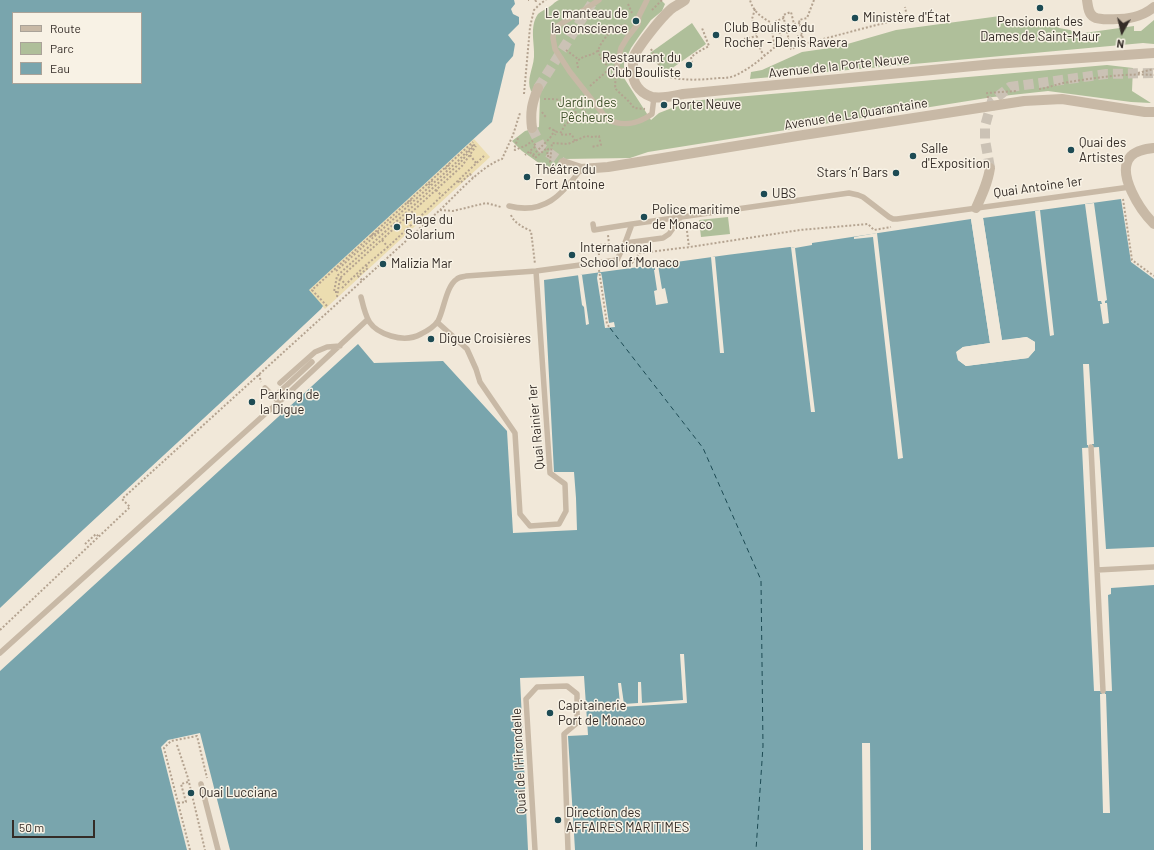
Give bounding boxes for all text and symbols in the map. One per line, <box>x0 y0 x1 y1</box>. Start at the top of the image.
marker: Pensionnat des Dames de Saint-Maur <box>1035 3 1045 13</box>
place label: Le manteau de la conscience <box>545 6 628 37</box>
place label: Ministère d'État <box>863 10 951 26</box>
legend <box>12 12 142 84</box>
north arrow <box>1102 12 1142 52</box>
marker: Ministère d'État <box>850 13 860 23</box>
place label: Pensionnat des Dames de Saint-Maur <box>980 14 1100 45</box>
marker: Le manteau de la conscience <box>631 16 641 26</box>
place label: Club Bouliste du Rocher - Denis Ravera <box>724 20 848 51</box>
text: Route <box>50 21 81 35</box>
marker: Club Bouliste du Rocher - Denis Ravera <box>711 30 721 40</box>
text: N <box>1116 37 1125 51</box>
text: Parc <box>50 41 74 55</box>
place label: Restaurant du Club Bouliste <box>602 50 681 81</box>
street label: Avenue de la Porte Neuve <box>768 51 910 81</box>
marker: Restaurant du Club Bouliste <box>684 60 694 70</box>
text: Eau <box>50 61 70 75</box>
park label: Jardin des Pêcheurs <box>558 95 616 126</box>
street label: Avenue de La Quarantaine <box>783 95 929 133</box>
place label: Porte Neuve <box>672 97 741 113</box>
marker: Porte Neuve <box>659 100 669 110</box>
place label: Quai des Artistes <box>1079 135 1126 166</box>
place label: Salle d'Exposition <box>921 141 990 172</box>
marker: Quai des Artistes <box>1066 145 1076 155</box>
marker: Salle d'Exposition <box>908 151 918 161</box>
place label: Théâtre du Fort Antoine <box>535 162 605 193</box>
place label: Stars ’n’ Bars <box>817 165 888 181</box>
marker: Stars ’n’ Bars <box>891 168 901 178</box>
marker: Théâtre du Fort Antoine <box>522 172 532 182</box>
street label: Quai Antoine 1er <box>993 173 1083 201</box>
place label: UBS <box>772 186 796 202</box>
marker: UBS <box>759 189 769 199</box>
place label: Police maritime de Monaco <box>652 202 740 233</box>
place label: Plage du Solarium <box>405 212 455 243</box>
marker: Police maritime de Monaco <box>639 212 649 222</box>
marker: Plage du Solarium <box>392 222 402 232</box>
place label: International School of Monaco <box>580 240 679 271</box>
marker: International School of Monaco <box>567 250 577 260</box>
place label: Malizia Mar <box>391 256 452 272</box>
marker: Malizia Mar <box>378 259 388 269</box>
place label: Digue Croisières <box>439 331 531 347</box>
marker: Digue Croisières <box>426 334 436 344</box>
street label: Quai Rainier 1er <box>524 384 548 470</box>
place label: Parking de la Digue <box>260 387 319 418</box>
marker: Parking de la Digue <box>247 397 257 407</box>
place label: Capitainerie Port de Monaco <box>558 698 645 729</box>
street label: Quai de l’Hirondelle <box>508 708 530 814</box>
marker: Capitainerie Port de Monaco <box>545 708 555 718</box>
place label: Quai Lucciana <box>199 785 277 801</box>
marker: Quai Lucciana <box>186 788 196 798</box>
place label: Direction des AFFAIRES MARITIMES <box>566 805 689 836</box>
scale bar <box>14 812 97 838</box>
marker: Direction des AFFAIRES MARITIMES <box>553 815 563 825</box>
text: 50 m <box>19 820 44 834</box>

